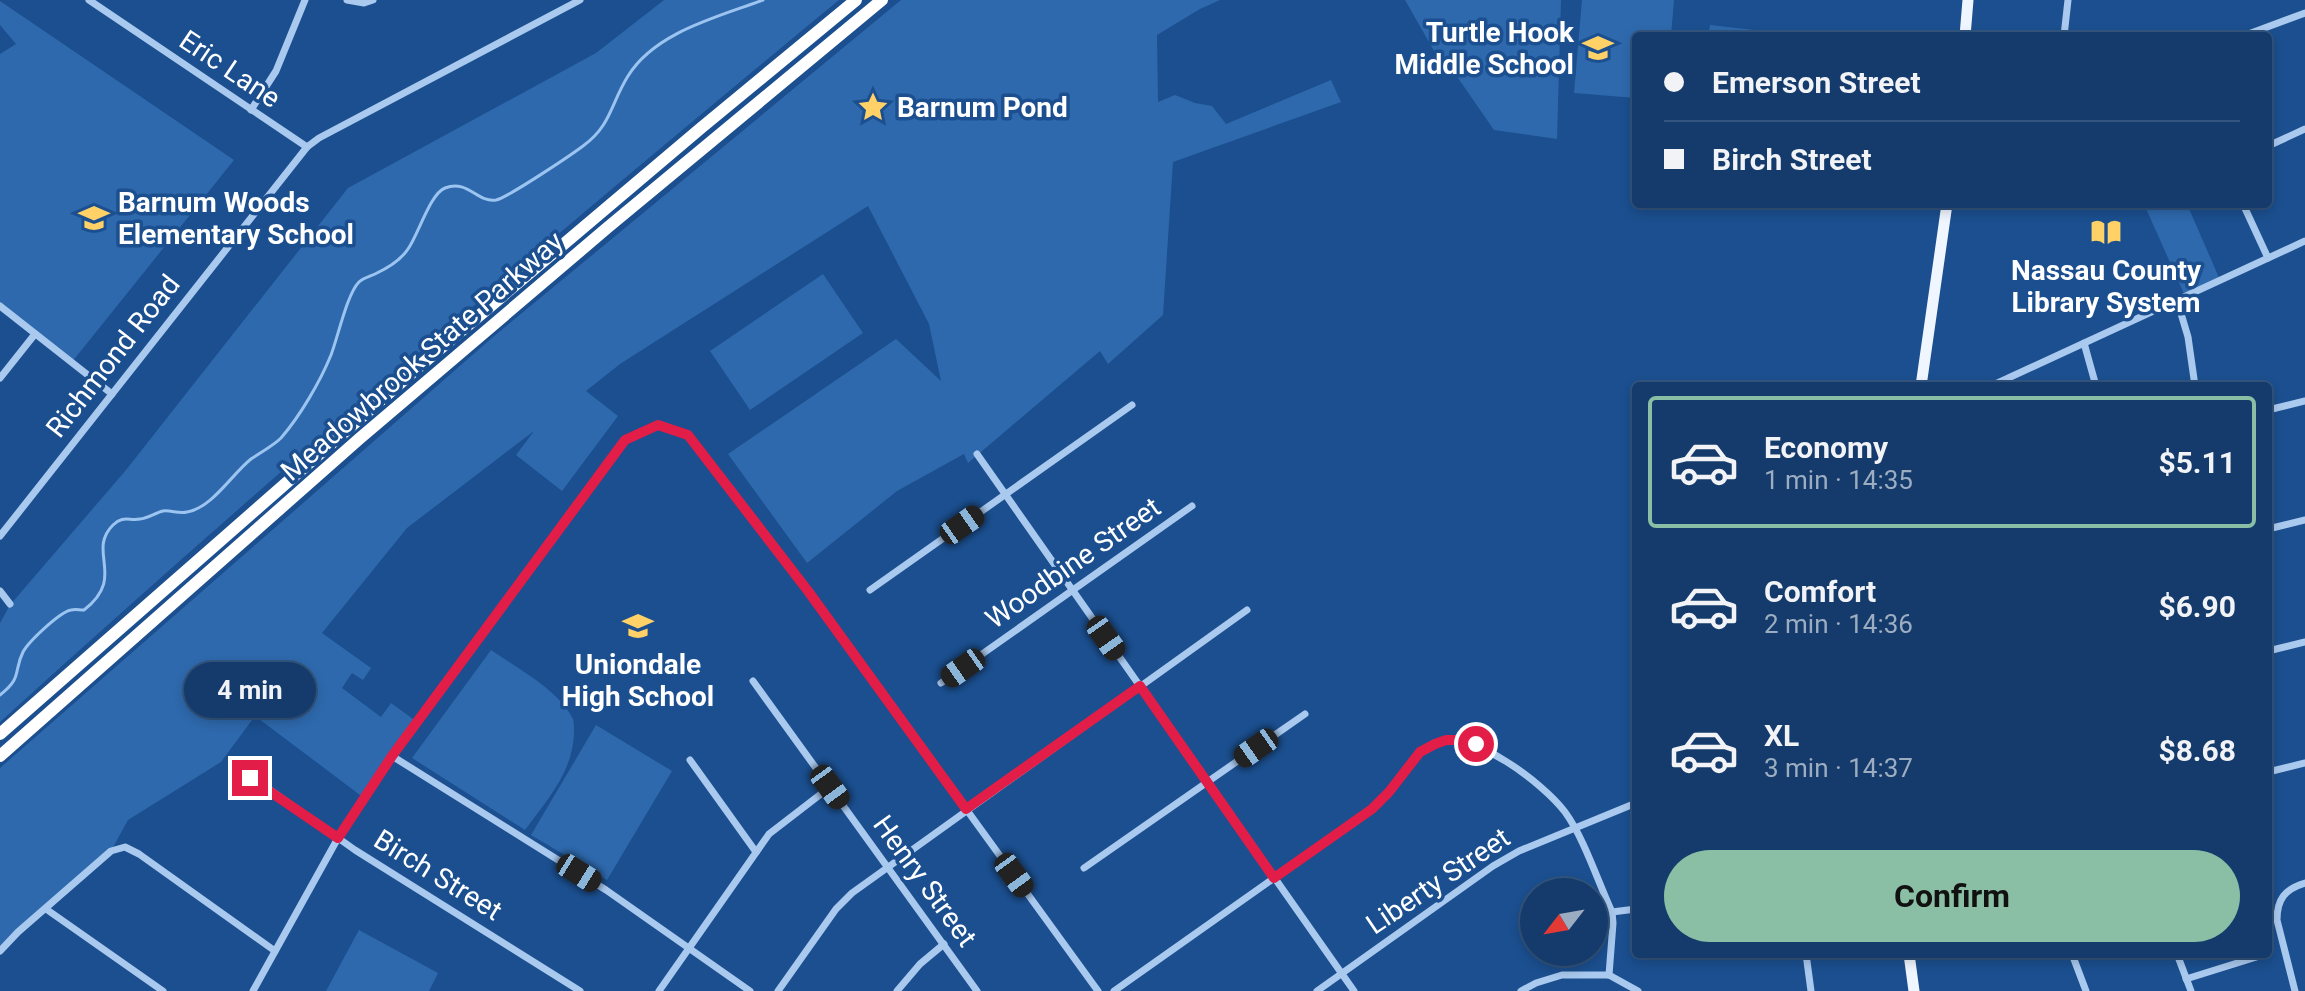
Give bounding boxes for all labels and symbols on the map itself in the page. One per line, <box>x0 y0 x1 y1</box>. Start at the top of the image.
place label: Turtle Hook Middle School <box>1395 16 1575 81</box>
street label: Eric Lane <box>173 23 287 115</box>
school or university icon: Turtle Hook Middle School <box>1581 31 1615 65</box>
place icon: Barnum Pond <box>856 90 890 124</box>
place label: Barnum Pond <box>897 91 1068 124</box>
place label: Barnum Woods Elementary School <box>118 186 354 251</box>
school or university icon: Barnum Woods Elementary School <box>77 201 111 235</box>
library icon: Nassau County Library System <box>2089 215 2123 249</box>
street label: Meadowbrook State Parkway <box>274 224 570 488</box>
place label: Nassau County Library System <box>2011 254 2202 319</box>
street label: Richmond Road <box>39 268 187 444</box>
street label: Woodbine Street <box>979 490 1167 636</box>
car <box>935 501 989 549</box>
school or university icon: Uniondale High School <box>621 609 655 643</box>
car <box>1082 611 1130 665</box>
car <box>936 644 990 692</box>
place label: Uniondale High School <box>562 648 714 713</box>
callout: 4 min <box>184 662 316 718</box>
car <box>1229 724 1283 772</box>
route start <box>1458 726 1494 762</box>
route end <box>232 760 268 796</box>
car <box>806 761 854 813</box>
street label: Henry Street <box>866 809 984 953</box>
street label: Liberty Street <box>1360 821 1516 941</box>
street label: Birch Street <box>368 823 508 927</box>
car <box>990 849 1038 901</box>
car <box>552 850 606 896</box>
north arrow <box>1520 878 1608 966</box>

